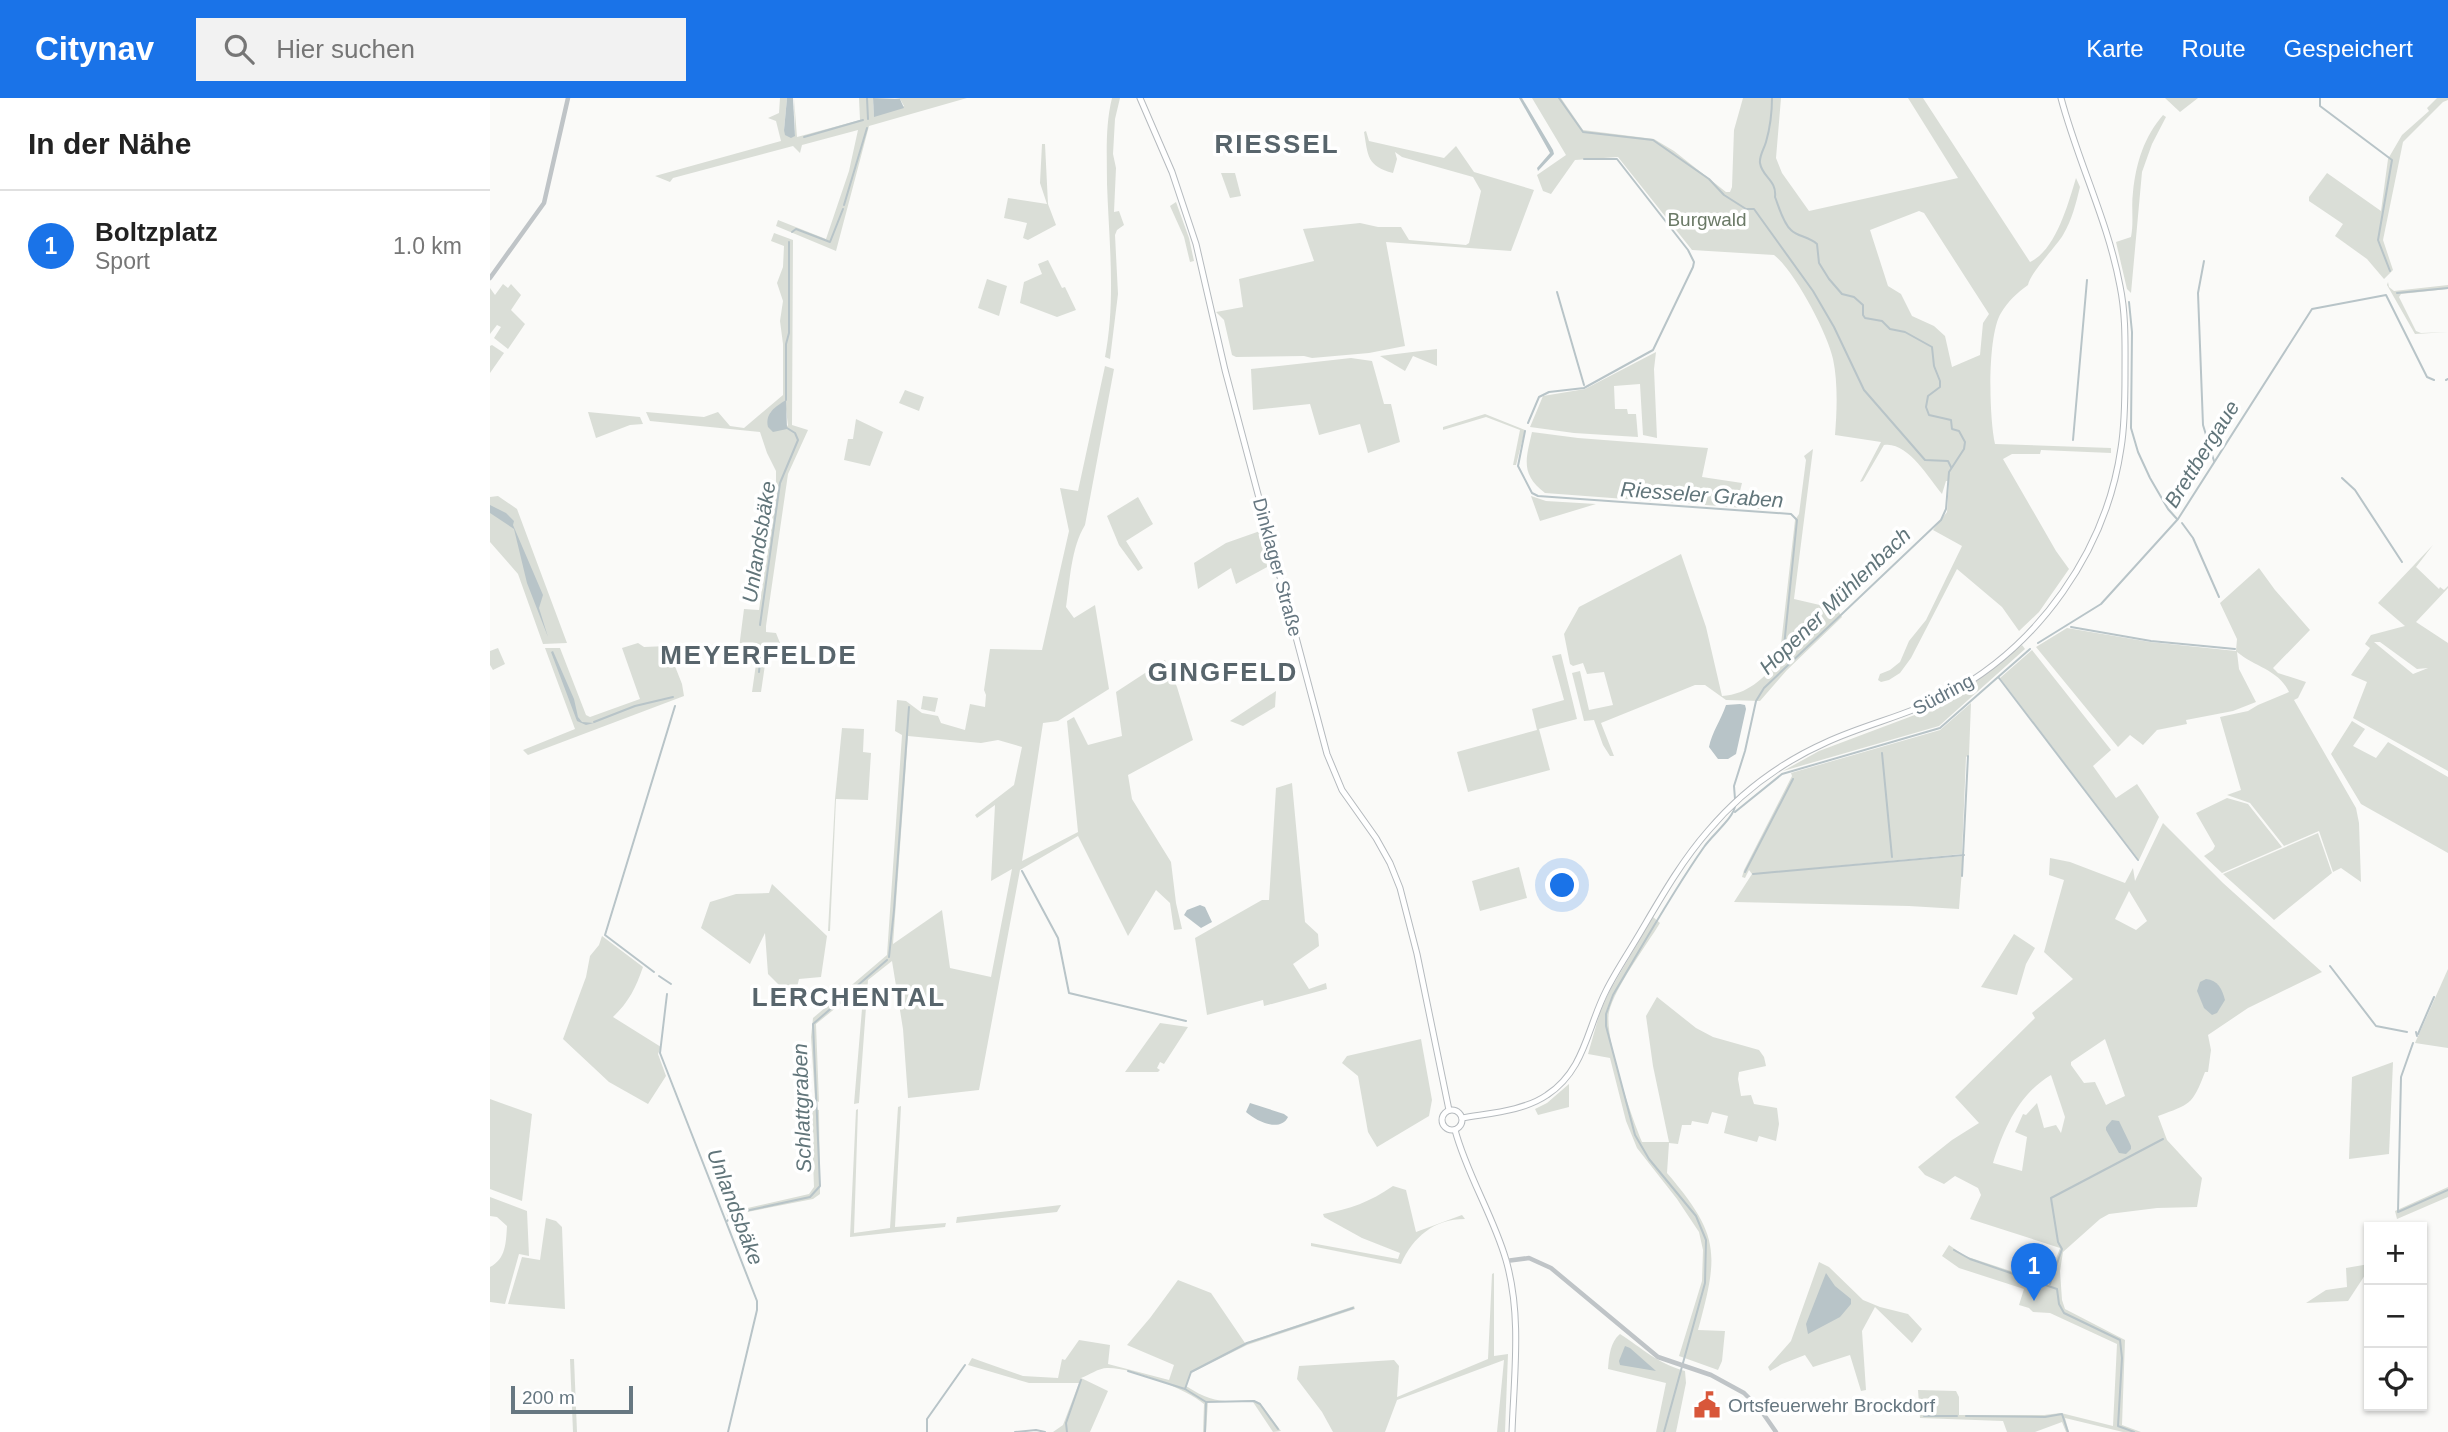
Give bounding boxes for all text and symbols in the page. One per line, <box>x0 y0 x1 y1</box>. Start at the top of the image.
search box <box>196 18 686 81</box>
text: Citynav <box>35 30 154 67</box>
icon: search <box>220 30 258 68</box>
text: Hier suchen <box>276 34 415 64</box>
text: Karte <box>2086 35 2144 62</box>
text: Route <box>2182 35 2246 62</box>
text: Gespeichert <box>2284 35 2413 62</box>
text: In der Nähe <box>28 127 191 160</box>
district label: RIESSEL <box>1214 129 1340 159</box>
park label: Burgwald <box>1667 209 1747 230</box>
text: Boltzplatz <box>95 217 218 247</box>
text: 1 <box>45 233 57 259</box>
text: 1.0 km <box>393 233 462 259</box>
text: Sport <box>95 248 150 274</box>
water label: Brettbergaue <box>2160 396 2244 511</box>
water label: Riesseler Graben <box>1620 477 1784 512</box>
water label: Unlandsbäke <box>738 480 779 604</box>
street label: Dinklager Straße <box>1249 496 1306 639</box>
water label: Hopener Mühlenbach <box>1754 523 1915 679</box>
district label: MEYERFELDE <box>660 640 858 670</box>
district label: GINGFELD <box>1148 657 1298 687</box>
street label: Südring <box>1909 670 1977 719</box>
your location <box>1545 868 1579 902</box>
district label: LERCHENTAL <box>752 982 946 1012</box>
water label: Schlattgraben <box>788 1043 815 1173</box>
water label: Unlandsbäke <box>703 1145 768 1268</box>
map controls <box>2364 1222 2427 1411</box>
button: + <box>2364 1222 2427 1285</box>
pin: 1 <box>2011 1243 2057 1301</box>
button: − <box>2364 1285 2427 1348</box>
button: locate <box>2364 1348 2427 1411</box>
scale bar <box>511 1383 634 1415</box>
text: 200 m <box>522 1387 575 1408</box>
public building icon: Ortsfeuerwehr Brockdorf <box>1692 1390 1722 1420</box>
place label: Ortsfeuerwehr Brockdorf <box>1728 1395 1936 1416</box>

